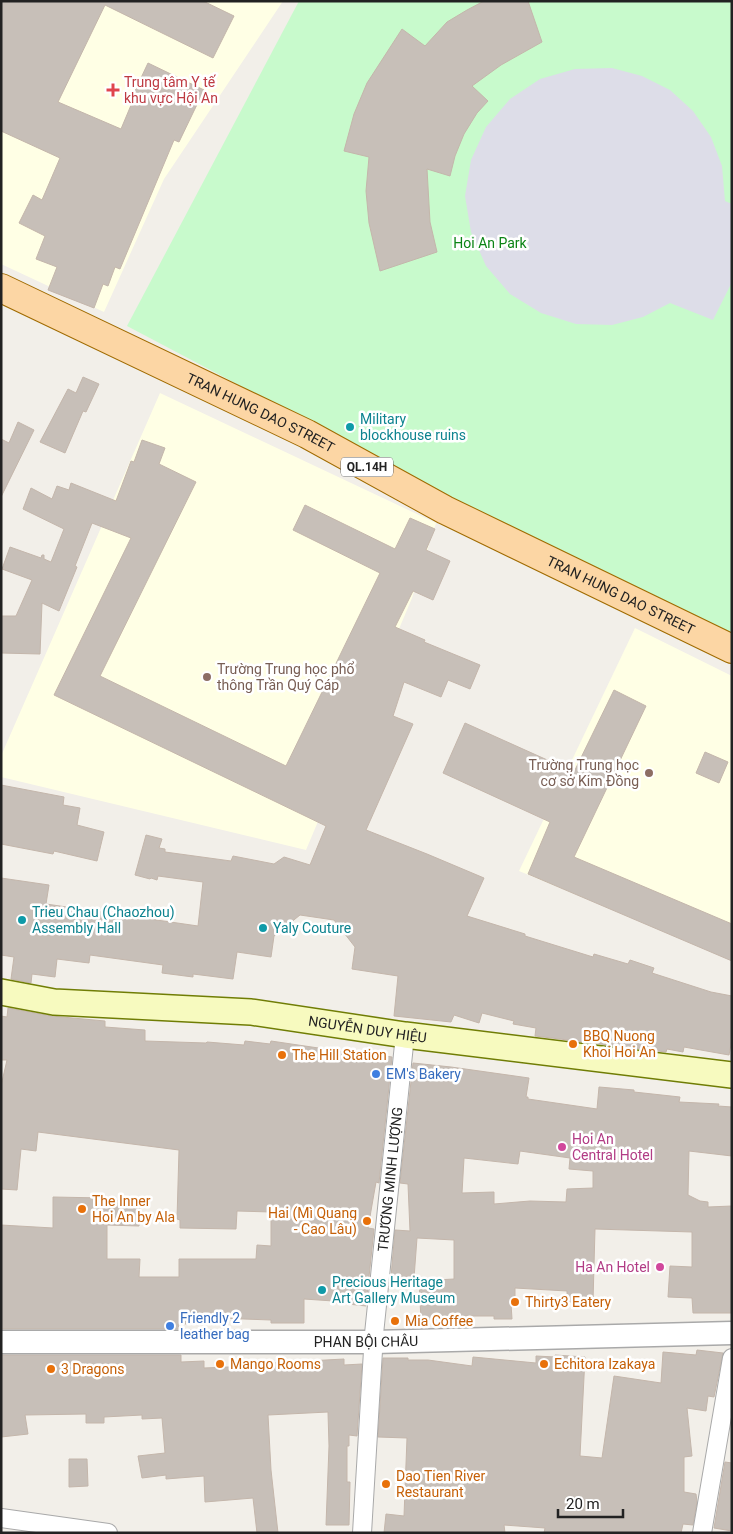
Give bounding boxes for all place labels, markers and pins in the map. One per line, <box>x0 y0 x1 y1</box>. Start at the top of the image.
place label: Trung tâm Y tế khu vực Hội An <box>124 74 218 106</box>
marker: Trung tâm Y tế khu vực Hội An <box>106 83 120 97</box>
place label: Military blockhouse ruins <box>360 411 466 443</box>
marker: Military blockhouse ruins <box>344 421 356 433</box>
place label: Trường Trung học phổ thông Trần Quý Cáp <box>217 661 354 693</box>
marker: Trường Trung học phổ thông Trần Quý Cáp <box>201 671 213 683</box>
place label: Trường Trung học cơ sở Kim Đồng <box>529 757 639 789</box>
marker: Trường Trung học cơ sở Kim Đồng <box>643 767 655 779</box>
place label: Trieu Chau (Chaozhou) Assembly Hall <box>32 904 175 936</box>
marker: Trieu Chau (Chaozhou) Assembly Hall <box>16 914 28 926</box>
place label: Yaly Couture <box>273 920 351 936</box>
marker: Yaly Couture <box>257 922 269 934</box>
place label: BBQ Nuong Khoi Hoi An <box>583 1028 656 1060</box>
marker: BBQ Nuong Khoi Hoi An <box>567 1038 579 1050</box>
place label: The Hill Station <box>292 1047 387 1063</box>
marker: The Hill Station <box>276 1049 288 1061</box>
place label: EM's Bakery <box>386 1066 461 1082</box>
marker: EM's Bakery <box>370 1068 382 1080</box>
place label: Hoi An Central Hotel <box>572 1131 653 1163</box>
marker: Hoi An Central Hotel <box>556 1141 568 1153</box>
place label: The Inner Hoi An by Ala <box>92 1193 175 1225</box>
marker: The Inner Hoi An by Ala <box>76 1203 88 1215</box>
place label: Hai (Mì Quang - Cao Lâu) <box>268 1205 357 1238</box>
marker: Hai (Mì Quang - Cao Lâu) <box>361 1215 373 1227</box>
place label: Ha An Hotel <box>575 1259 650 1275</box>
marker: Ha An Hotel <box>654 1261 666 1273</box>
place label: Precious Heritage Art Gallery Museum <box>332 1274 455 1306</box>
marker: Precious Heritage Art Gallery Museum <box>316 1284 328 1296</box>
place label: Thirty3 Eatery <box>525 1294 612 1310</box>
marker: Thirty3 Eatery <box>509 1296 521 1308</box>
place label: Friendly 2 leather bag <box>180 1310 250 1342</box>
place label: Mia Coffee <box>405 1313 473 1329</box>
marker: Mia Coffee <box>389 1315 401 1327</box>
marker: Friendly 2 leather bag <box>164 1320 176 1332</box>
place label: Mango Rooms <box>230 1356 321 1372</box>
place label: Echitora Izakaya <box>554 1356 655 1372</box>
marker: Mango Rooms <box>214 1358 226 1370</box>
marker: Echitora Izakaya <box>538 1358 550 1370</box>
place label: 3 Dragons <box>61 1361 124 1377</box>
marker: 3 Dragons <box>45 1363 57 1375</box>
place label: Dao Tien River Restaurant <box>396 1468 486 1500</box>
marker: Dao Tien River Restaurant <box>380 1478 392 1490</box>

